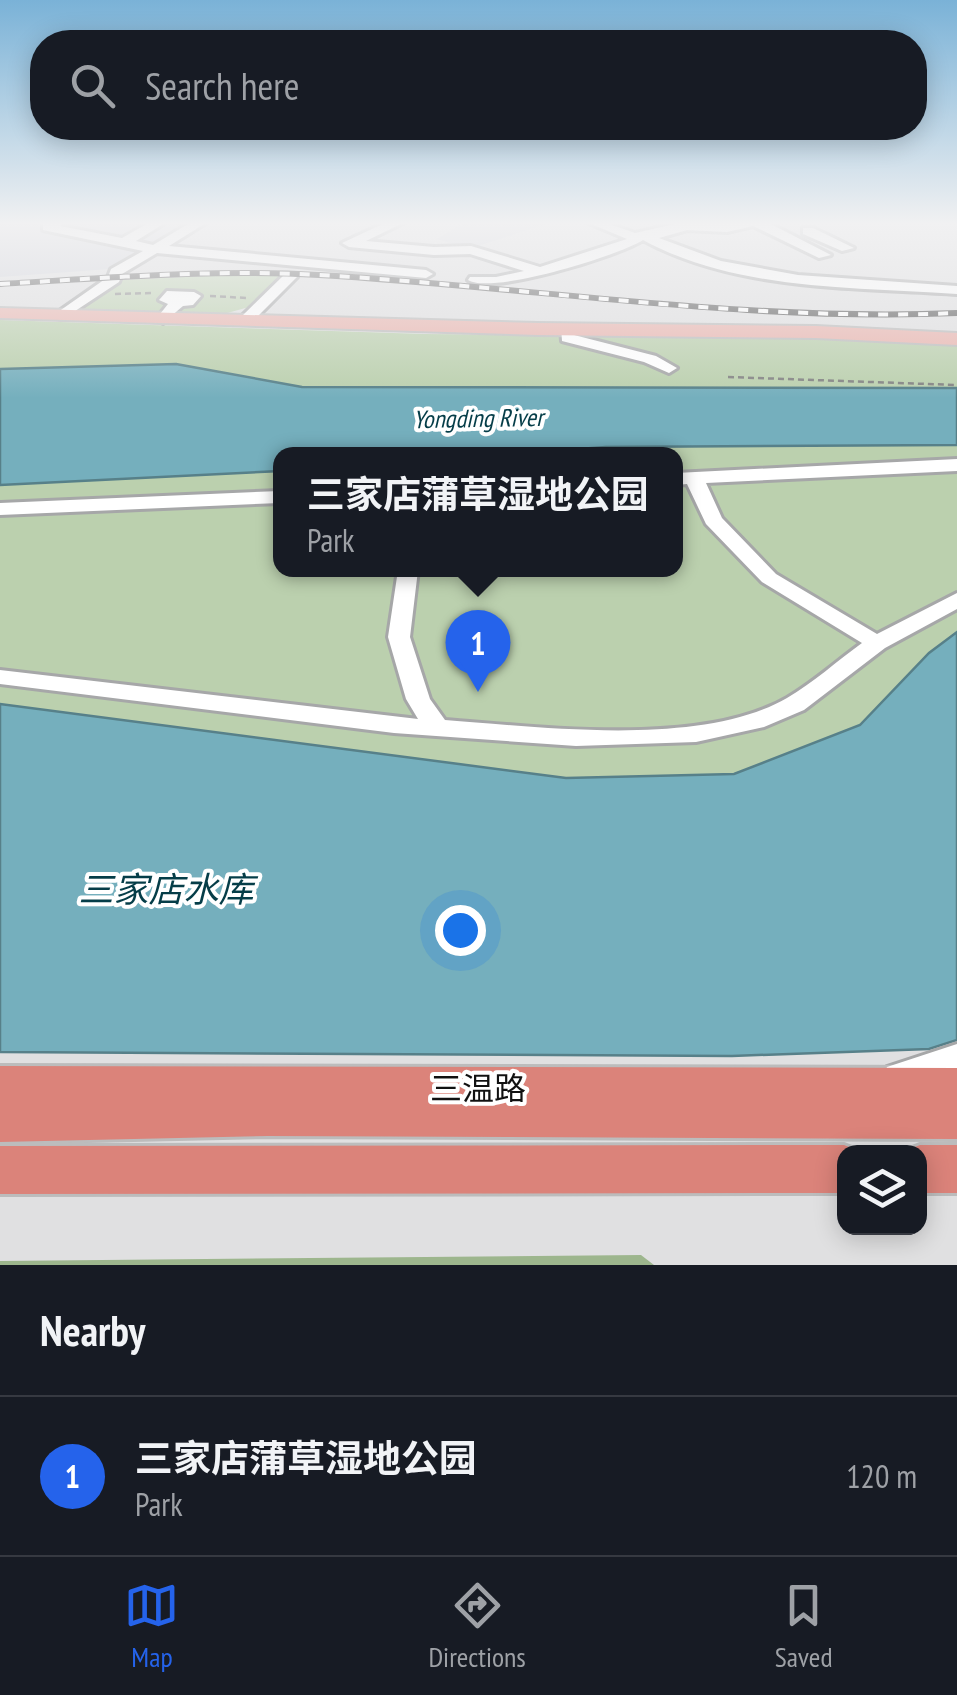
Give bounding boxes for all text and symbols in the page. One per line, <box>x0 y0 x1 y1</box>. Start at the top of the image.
search box <box>30 30 927 140</box>
icon: search <box>65 58 120 113</box>
text: Search here <box>145 61 299 110</box>
water label: Yongding River <box>413 401 546 435</box>
popup <box>273 447 683 577</box>
text: 三家店蒲草湿地公园 <box>307 469 649 518</box>
text: Park <box>307 519 355 561</box>
pin: 1 <box>446 610 510 692</box>
water label: 三家店水库 <box>78 866 258 912</box>
your location <box>435 905 486 956</box>
street label: 三温路 <box>430 1067 526 1109</box>
map controls <box>837 1145 927 1235</box>
button: layers <box>837 1145 927 1235</box>
text: Nearby <box>40 1303 145 1358</box>
text: 三家店蒲草湿地公园 <box>135 1433 477 1482</box>
text: 1 <box>65 1455 80 1497</box>
text: 120 m <box>846 1455 917 1497</box>
text: Park <box>135 1483 183 1525</box>
tab: Map <box>124 1578 179 1675</box>
tab: Directions <box>428 1578 526 1675</box>
tab: Saved <box>775 1578 833 1675</box>

